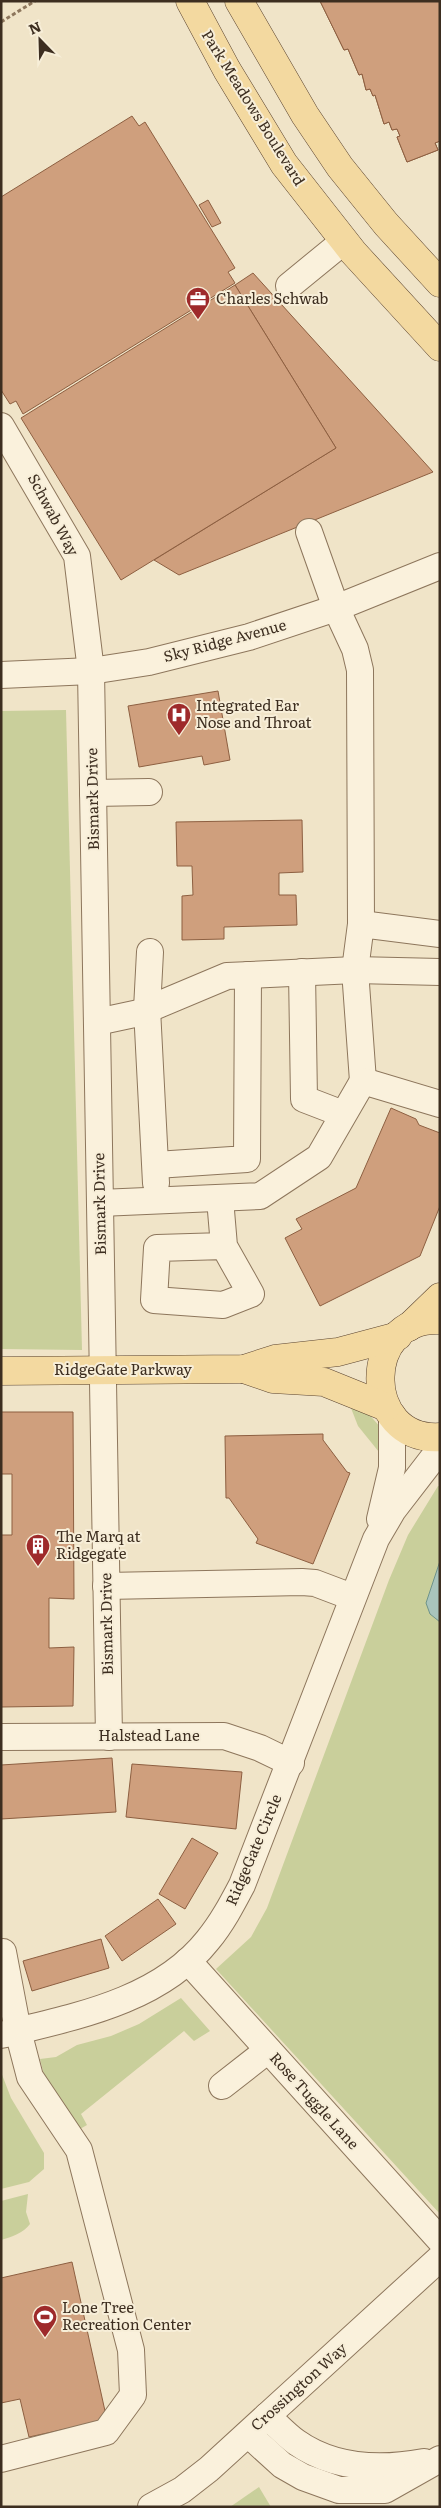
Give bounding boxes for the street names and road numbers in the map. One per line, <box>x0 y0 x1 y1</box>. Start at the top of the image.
street label: Park Meadows Boulevard <box>197 25 312 190</box>
street label: Schwab Way <box>23 469 86 560</box>
street label: Sky Ridge Avenue <box>161 612 289 667</box>
street label: Bismark Drive <box>79 747 104 850</box>
street label: Bismark Drive <box>86 1152 111 1255</box>
street label: RidgeGate Parkway <box>54 1357 192 1380</box>
street label: Bismark Drive <box>93 1572 118 1675</box>
street label: Halstead Lane <box>98 1723 200 1746</box>
street label: RidgeGate Circle <box>219 1790 287 1909</box>
street label: Rose Tuggle Lane <box>265 2046 365 2154</box>
street label: Crossington Way <box>245 2336 351 2435</box>

